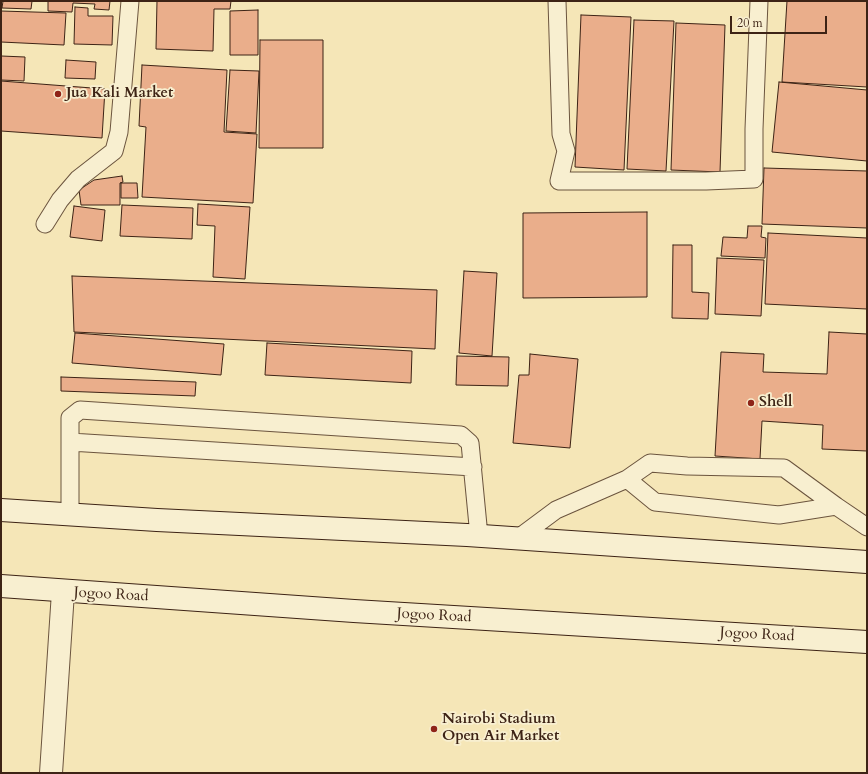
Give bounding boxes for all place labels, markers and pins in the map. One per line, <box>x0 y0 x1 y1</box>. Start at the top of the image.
place label: Jua Kali Market <box>66 85 173 103</box>
marker: Jua Kali Market <box>53 89 63 99</box>
place label: Shell <box>759 394 792 412</box>
marker: Shell <box>746 398 756 408</box>
place label: Nairobi Stadium Open Air Market <box>442 711 559 746</box>
marker: Nairobi Stadium Open Air Market <box>429 724 439 734</box>

